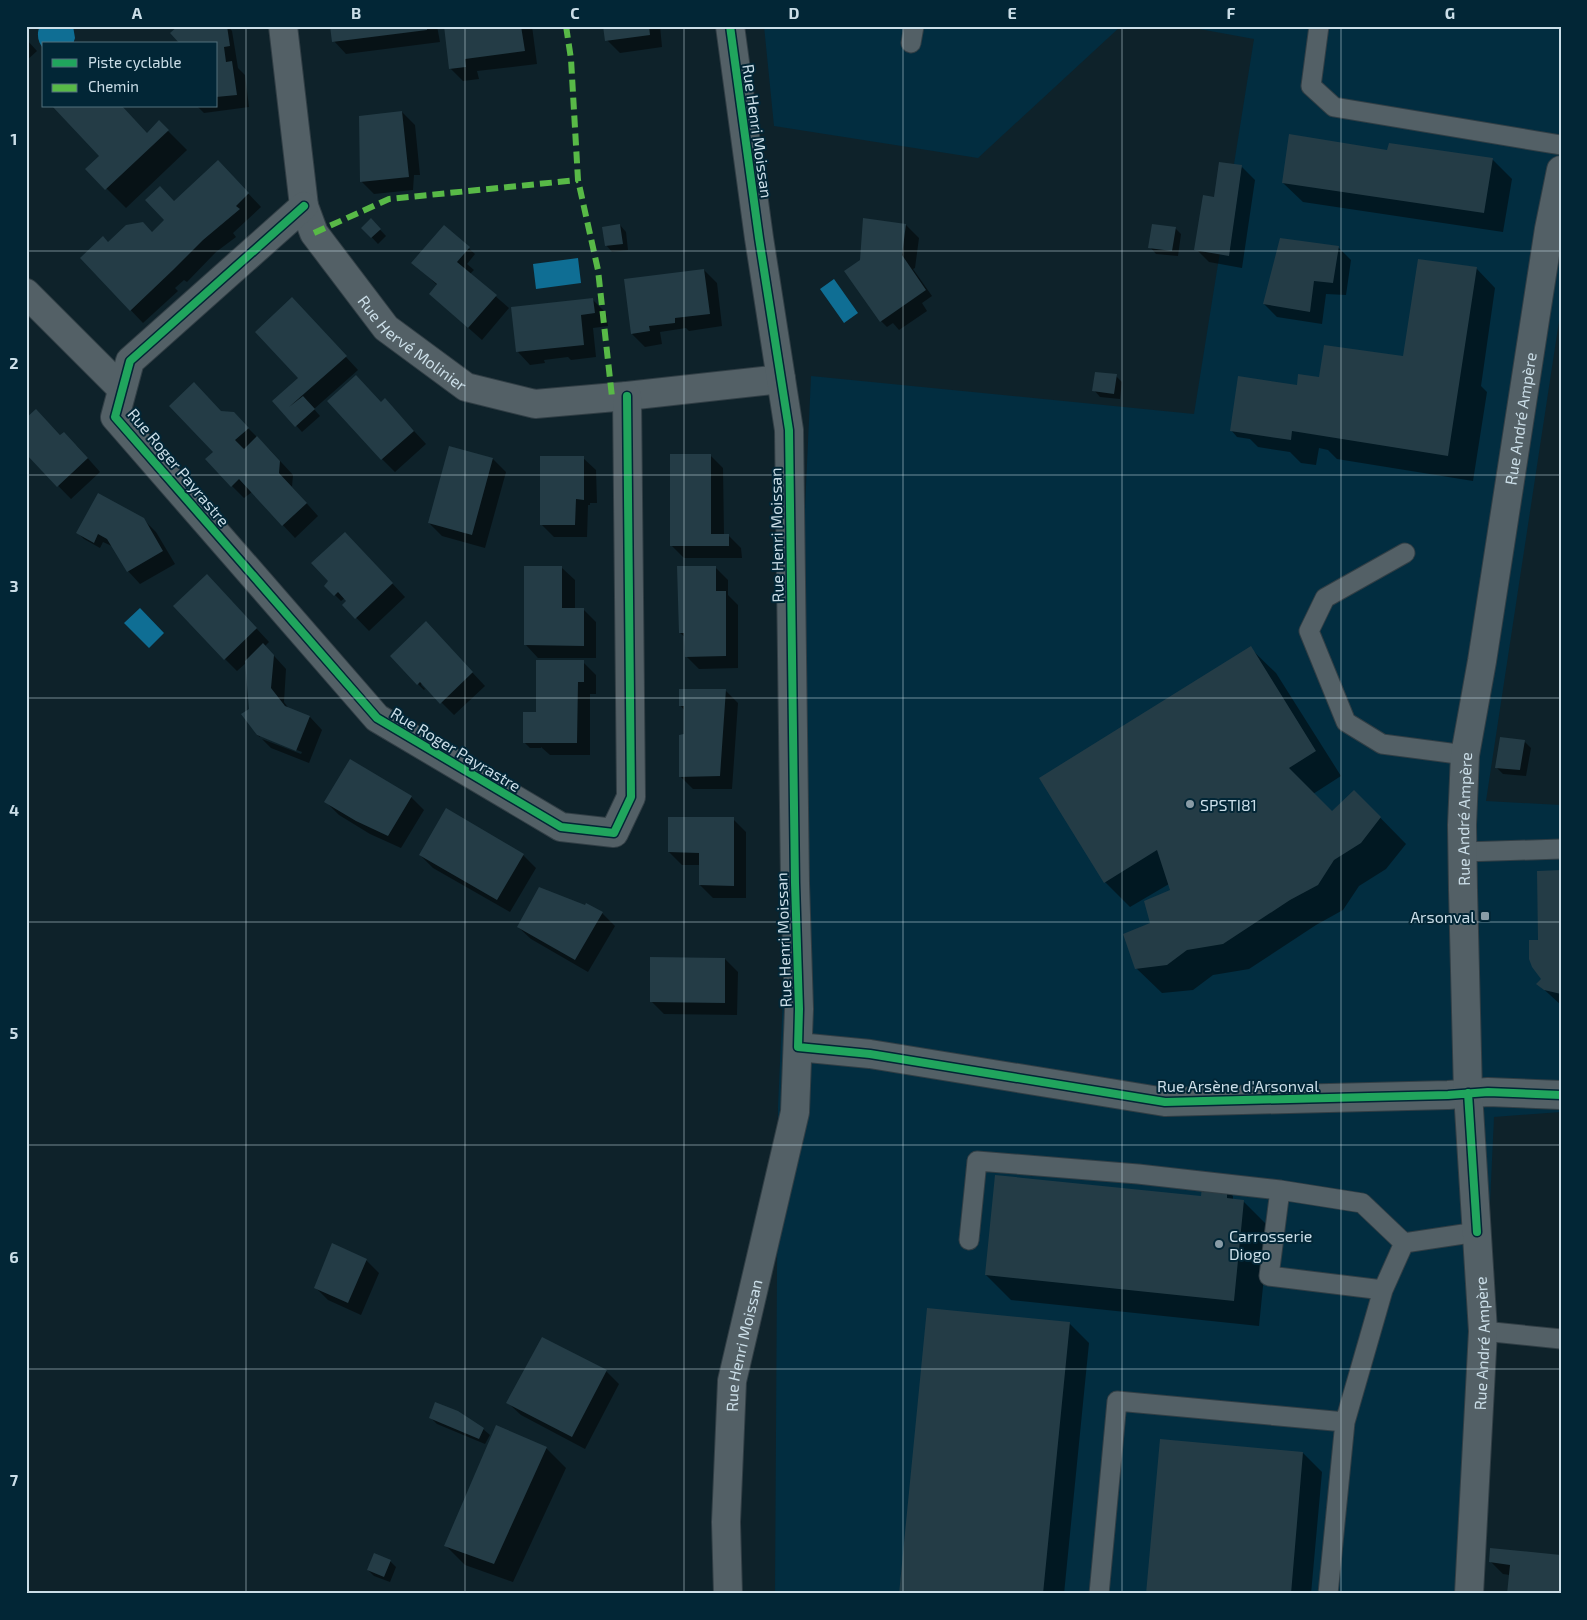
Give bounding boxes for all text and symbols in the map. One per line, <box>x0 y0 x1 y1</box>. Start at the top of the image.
text: A <box>132 3 143 22</box>
text: B <box>351 3 361 22</box>
text: C <box>570 3 580 22</box>
text: D <box>789 3 800 22</box>
text: E <box>1007 3 1017 22</box>
text: F <box>1227 3 1236 22</box>
text: G <box>1445 3 1455 22</box>
legend <box>42 42 218 108</box>
text: Piste cyclable <box>88 53 182 71</box>
street label: Rue Henri Moissan <box>739 63 777 199</box>
text: Chemin <box>88 77 139 95</box>
text: 1 <box>11 129 17 148</box>
street label: Rue Hervé Molinier <box>355 291 471 395</box>
street label: Rue André Ampère <box>1500 351 1539 486</box>
text: 2 <box>9 353 19 372</box>
street label: Rue Roger Payrastre <box>124 404 234 530</box>
street label: Rue Henri Moissan <box>765 467 787 603</box>
text: 3 <box>9 576 19 595</box>
street label: Rue Roger Payrastre <box>388 703 524 795</box>
street label: Rue André Ampère <box>1452 752 1475 886</box>
place label: SPSTI81 <box>1200 795 1257 814</box>
marker: SPSTI81 <box>1184 798 1196 810</box>
text: 4 <box>9 800 19 819</box>
street label: Rue Henri Moissan <box>771 872 795 1008</box>
place label: Arsonval <box>1410 907 1475 926</box>
marker: Arsonval <box>1479 910 1491 922</box>
text: 5 <box>10 1023 19 1042</box>
street label: Rue Arsène d'Arsonval <box>1157 1076 1319 1095</box>
place label: Carrosserie Diogo <box>1229 1226 1312 1263</box>
marker: Carrosserie Diogo <box>1213 1238 1225 1250</box>
text: 6 <box>9 1247 19 1266</box>
street label: Rue André Ampère <box>1469 1276 1493 1411</box>
street label: Rue Henri Moissan <box>721 1277 765 1412</box>
text: 7 <box>10 1470 19 1489</box>

